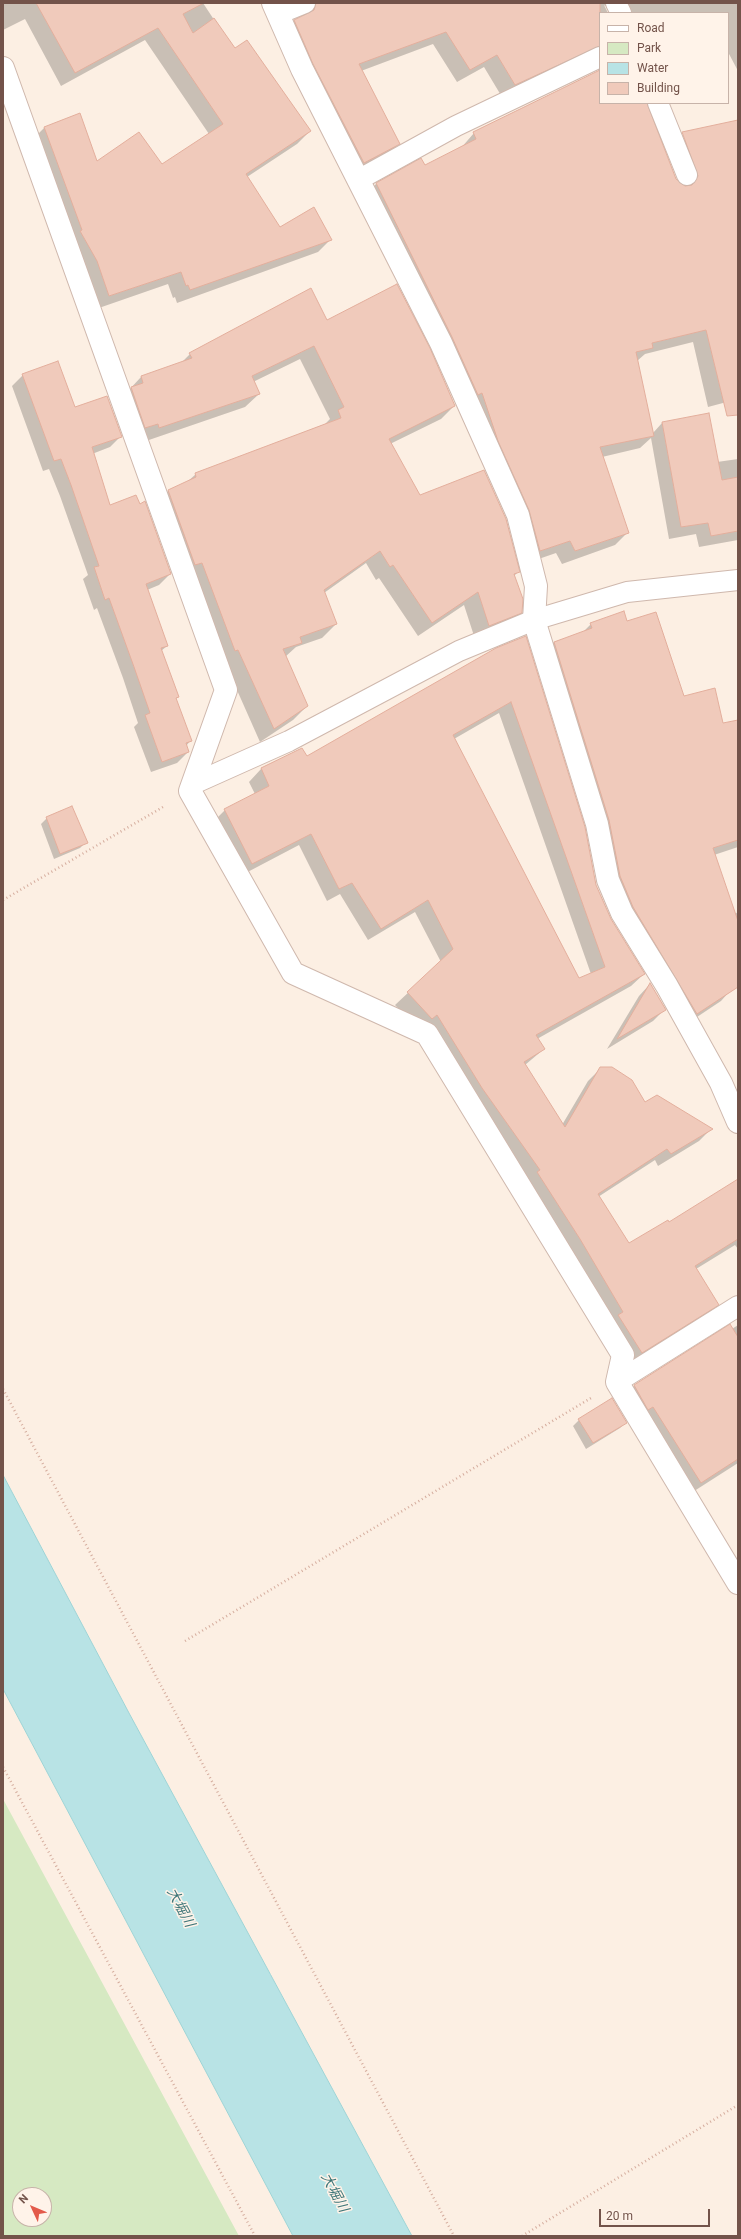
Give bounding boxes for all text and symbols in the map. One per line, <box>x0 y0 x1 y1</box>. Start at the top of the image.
legend <box>599 12 729 104</box>
text: Road <box>637 21 665 35</box>
text: Park <box>637 41 661 55</box>
text: Water <box>637 61 668 75</box>
text: Building <box>637 81 680 95</box>
water label: 大堀川 <box>163 1886 197 1930</box>
water label: 大堀川 <box>317 2171 351 2215</box>
north arrow <box>12 2187 52 2227</box>
text: N <box>16 2192 31 2206</box>
scale bar <box>601 2201 712 2227</box>
text: 20 m <box>606 2209 633 2223</box>

